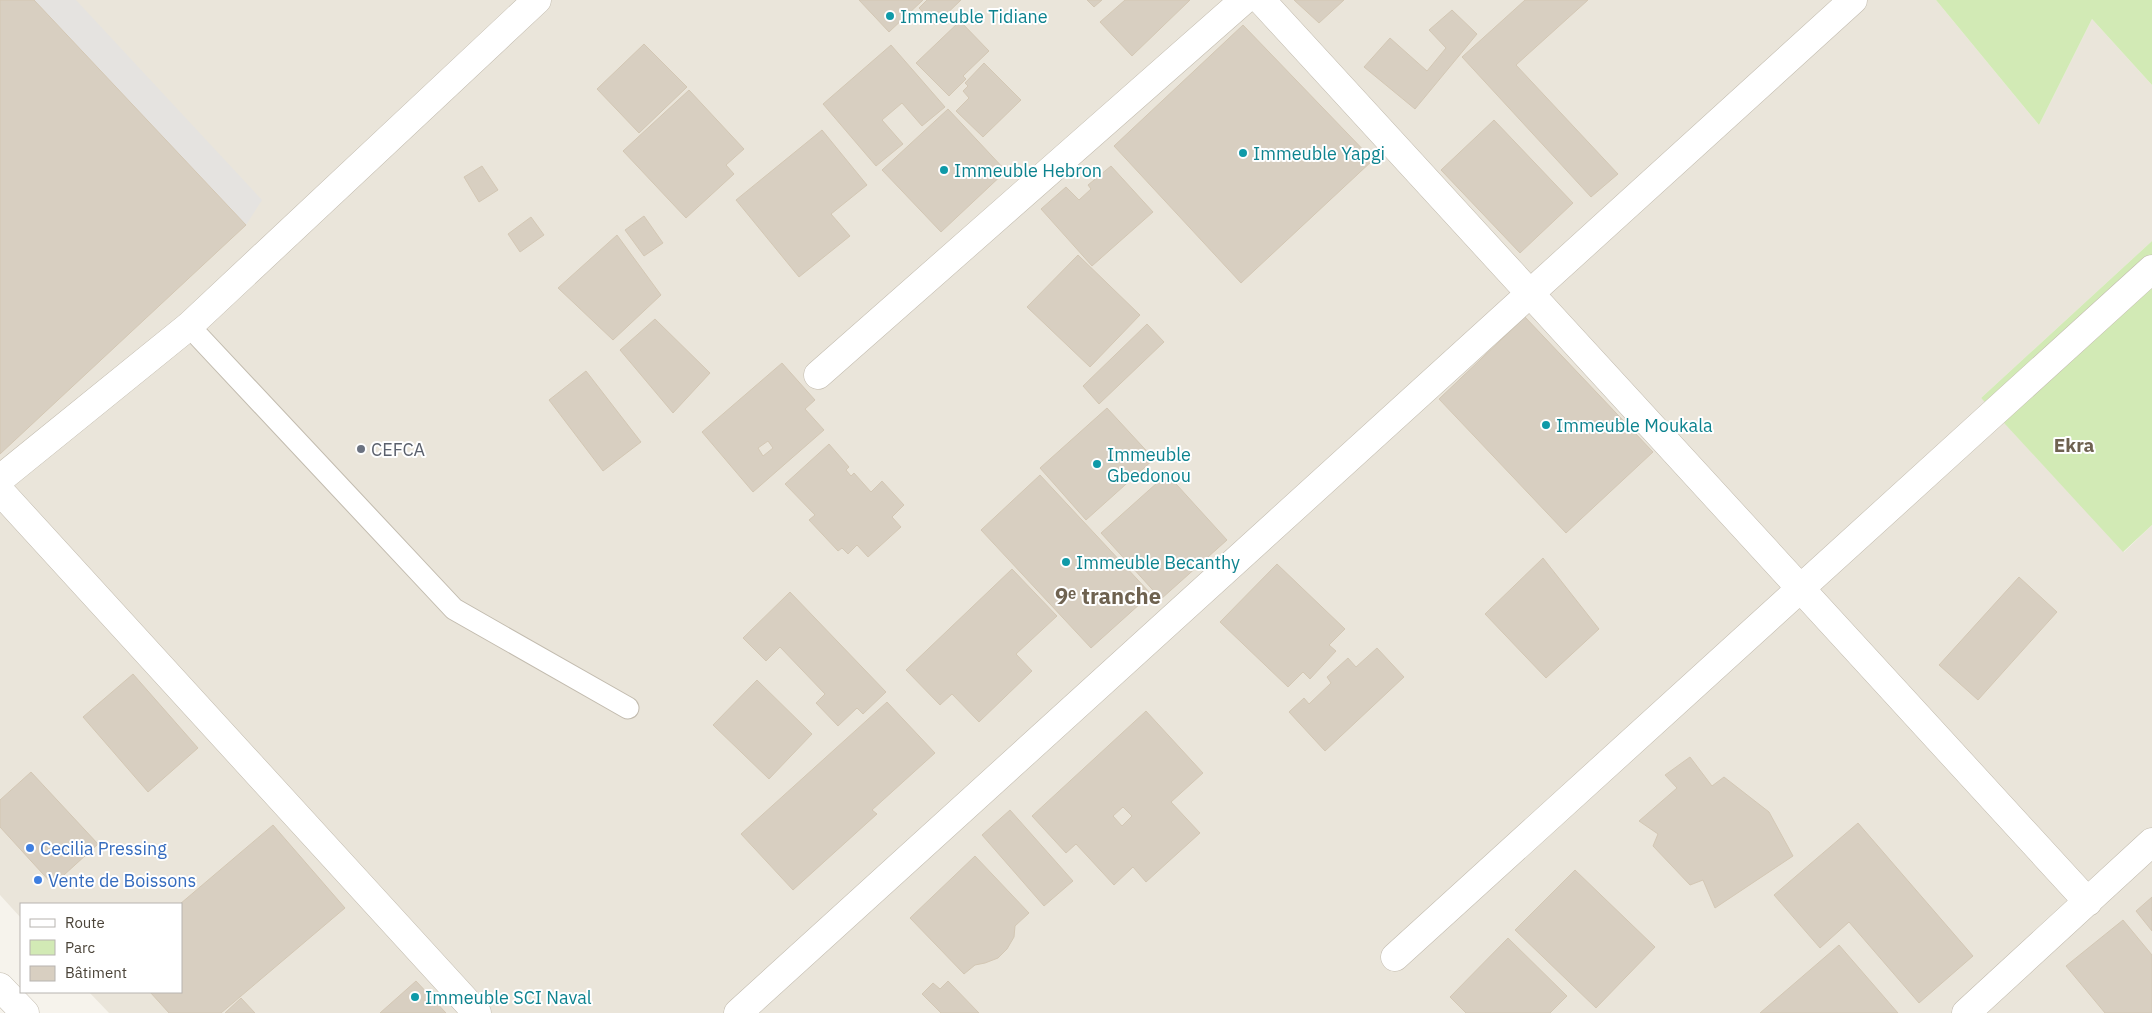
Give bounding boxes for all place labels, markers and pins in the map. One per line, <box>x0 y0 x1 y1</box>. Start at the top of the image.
place label: Immeuble Tidiane <box>900 5 1048 28</box>
marker: Immeuble Tidiane <box>884 10 896 22</box>
place label: Immeuble Yapgi <box>1253 142 1385 165</box>
marker: Immeuble Yapgi <box>1237 147 1249 159</box>
place label: Immeuble Hebron <box>954 159 1102 182</box>
marker: Immeuble Hebron <box>938 164 950 176</box>
place label: Immeuble Moukala <box>1556 414 1713 437</box>
marker: Immeuble Moukala <box>1540 419 1552 431</box>
place label: CEFCA <box>371 438 426 461</box>
marker: CEFCA <box>355 443 367 455</box>
place label: Immeuble Gbedonou <box>1107 443 1191 487</box>
marker: Immeuble Gbedonou <box>1091 458 1103 470</box>
place label: Immeuble Becanthy <box>1076 551 1240 574</box>
marker: Immeuble Becanthy <box>1060 556 1072 568</box>
place label: Cecilia Pressing <box>40 837 167 860</box>
marker: Cecilia Pressing <box>24 842 36 854</box>
place label: Vente de Boissons <box>48 869 196 892</box>
marker: Vente de Boissons <box>32 874 44 886</box>
place label: Immeuble SCI Naval <box>425 986 592 1009</box>
marker: Immeuble SCI Naval <box>409 991 421 1003</box>

